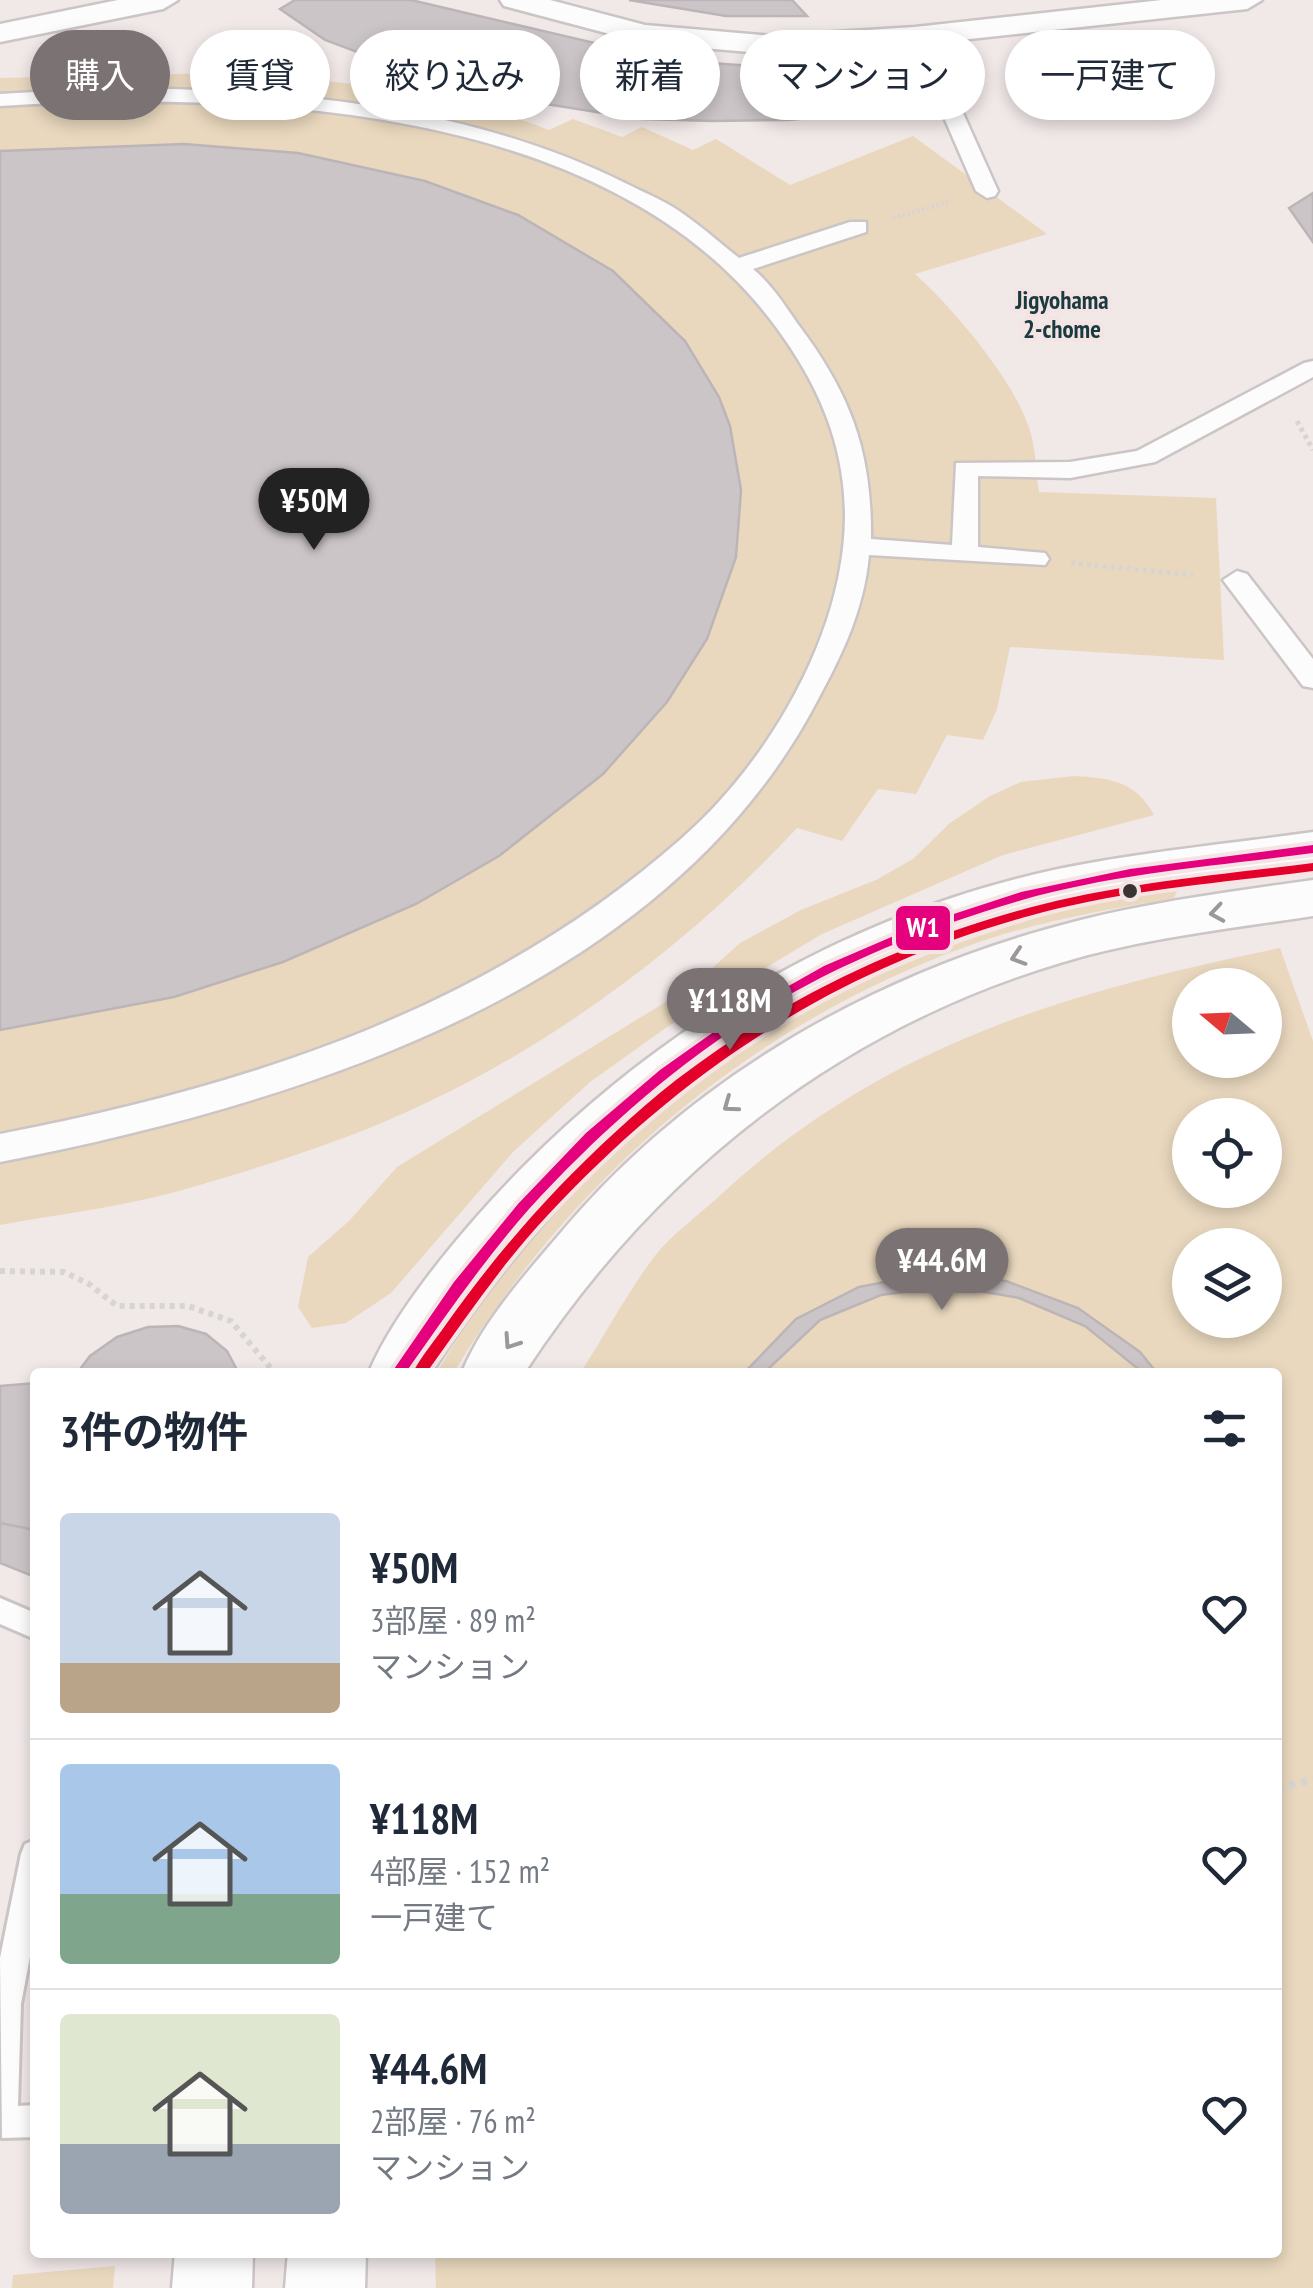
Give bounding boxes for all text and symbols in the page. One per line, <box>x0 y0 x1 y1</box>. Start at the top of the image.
chip: 購入 <box>30 30 170 120</box>
chip: 賃貸 <box>190 30 330 120</box>
chip: 絞り込み <box>350 30 560 120</box>
chip: 新着 <box>580 30 720 120</box>
chip: マンション <box>740 30 985 120</box>
chip: 一戸建て <box>1005 30 1215 120</box>
district label: Jigyohama 2-chome <box>1014 284 1109 345</box>
pin: ¥50M <box>255 468 373 553</box>
text: ¥50M <box>280 479 348 521</box>
unlabelled marker <box>1120 881 1140 901</box>
one-way arrow <box>1208 902 1225 923</box>
line badge: W1 <box>894 904 952 952</box>
text: W1 <box>905 908 940 945</box>
one-way arrow <box>1010 945 1027 966</box>
pin: ¥118M <box>660 968 800 1053</box>
north arrow <box>1172 968 1282 1078</box>
map controls <box>1172 968 1282 1338</box>
text: ¥118M <box>689 979 771 1021</box>
one-way arrow <box>723 1093 742 1112</box>
button: locate <box>1172 1098 1282 1208</box>
pin: ¥44.6M <box>861 1228 1023 1313</box>
button: layers <box>1172 1228 1282 1338</box>
text: ¥44.6M <box>897 1239 987 1281</box>
one-way arrow <box>505 1331 523 1350</box>
icon: filters <box>1197 1401 1252 1456</box>
text: 3件の物件 <box>60 1404 248 1459</box>
text: ¥50M <box>370 1540 458 1595</box>
icon: home <box>140 1553 260 1673</box>
icon: heart <box>1197 1586 1252 1641</box>
text: 3部屋 · 89 m² <box>370 1599 536 1641</box>
text: マンション <box>370 1645 530 1687</box>
text: ¥118M <box>370 1791 478 1846</box>
icon: home <box>140 1804 260 1924</box>
icon: heart <box>1197 1837 1252 1892</box>
text: 4部屋 · 152 m² <box>370 1850 550 1892</box>
text: 一戸建て <box>370 1896 498 1938</box>
text: ¥44.6M <box>370 2041 487 2096</box>
icon: home <box>140 2054 260 2174</box>
icon: heart <box>1197 2087 1252 2142</box>
text: 2部屋 · 76 m² <box>370 2100 536 2142</box>
text: マンション <box>370 2146 530 2188</box>

